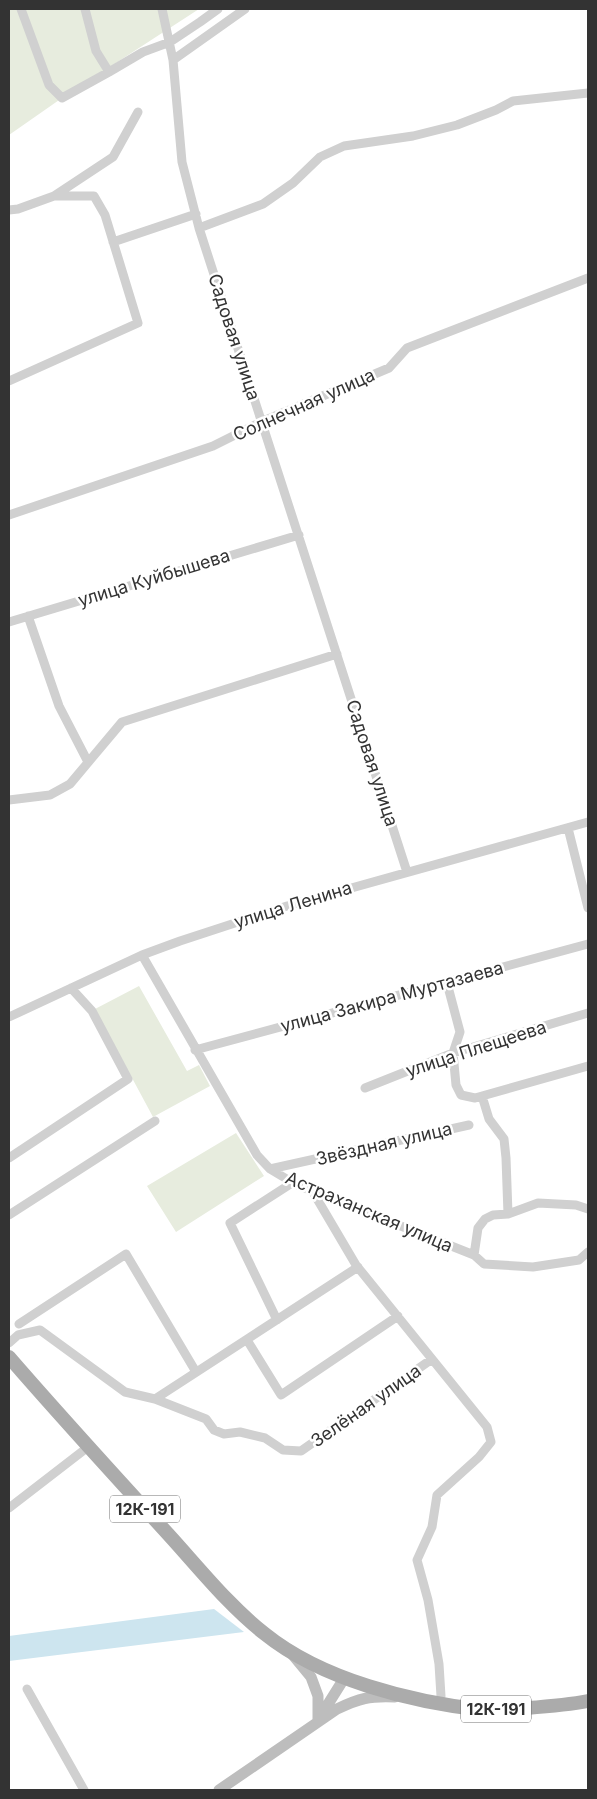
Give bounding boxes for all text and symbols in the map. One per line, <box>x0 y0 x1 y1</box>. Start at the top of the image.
street label: Садовая улица <box>204 271 265 403</box>
street label: Солнечная улица <box>230 364 378 445</box>
street label: улица Куйбышева <box>75 544 232 611</box>
street label: Садовая улица <box>342 697 403 829</box>
street label: улица Ленина <box>231 877 354 932</box>
street label: улица Закира Муртазаева <box>278 957 506 1036</box>
street label: улица Плещеева <box>403 1016 549 1081</box>
street label: Звёздная улица <box>314 1118 454 1169</box>
street label: Астраханская улица <box>282 1167 456 1256</box>
street label: Зелёная улица <box>307 1360 425 1451</box>
road number: 12К-191 <box>110 1496 180 1522</box>
road number: 12К-191 <box>461 1696 531 1722</box>

